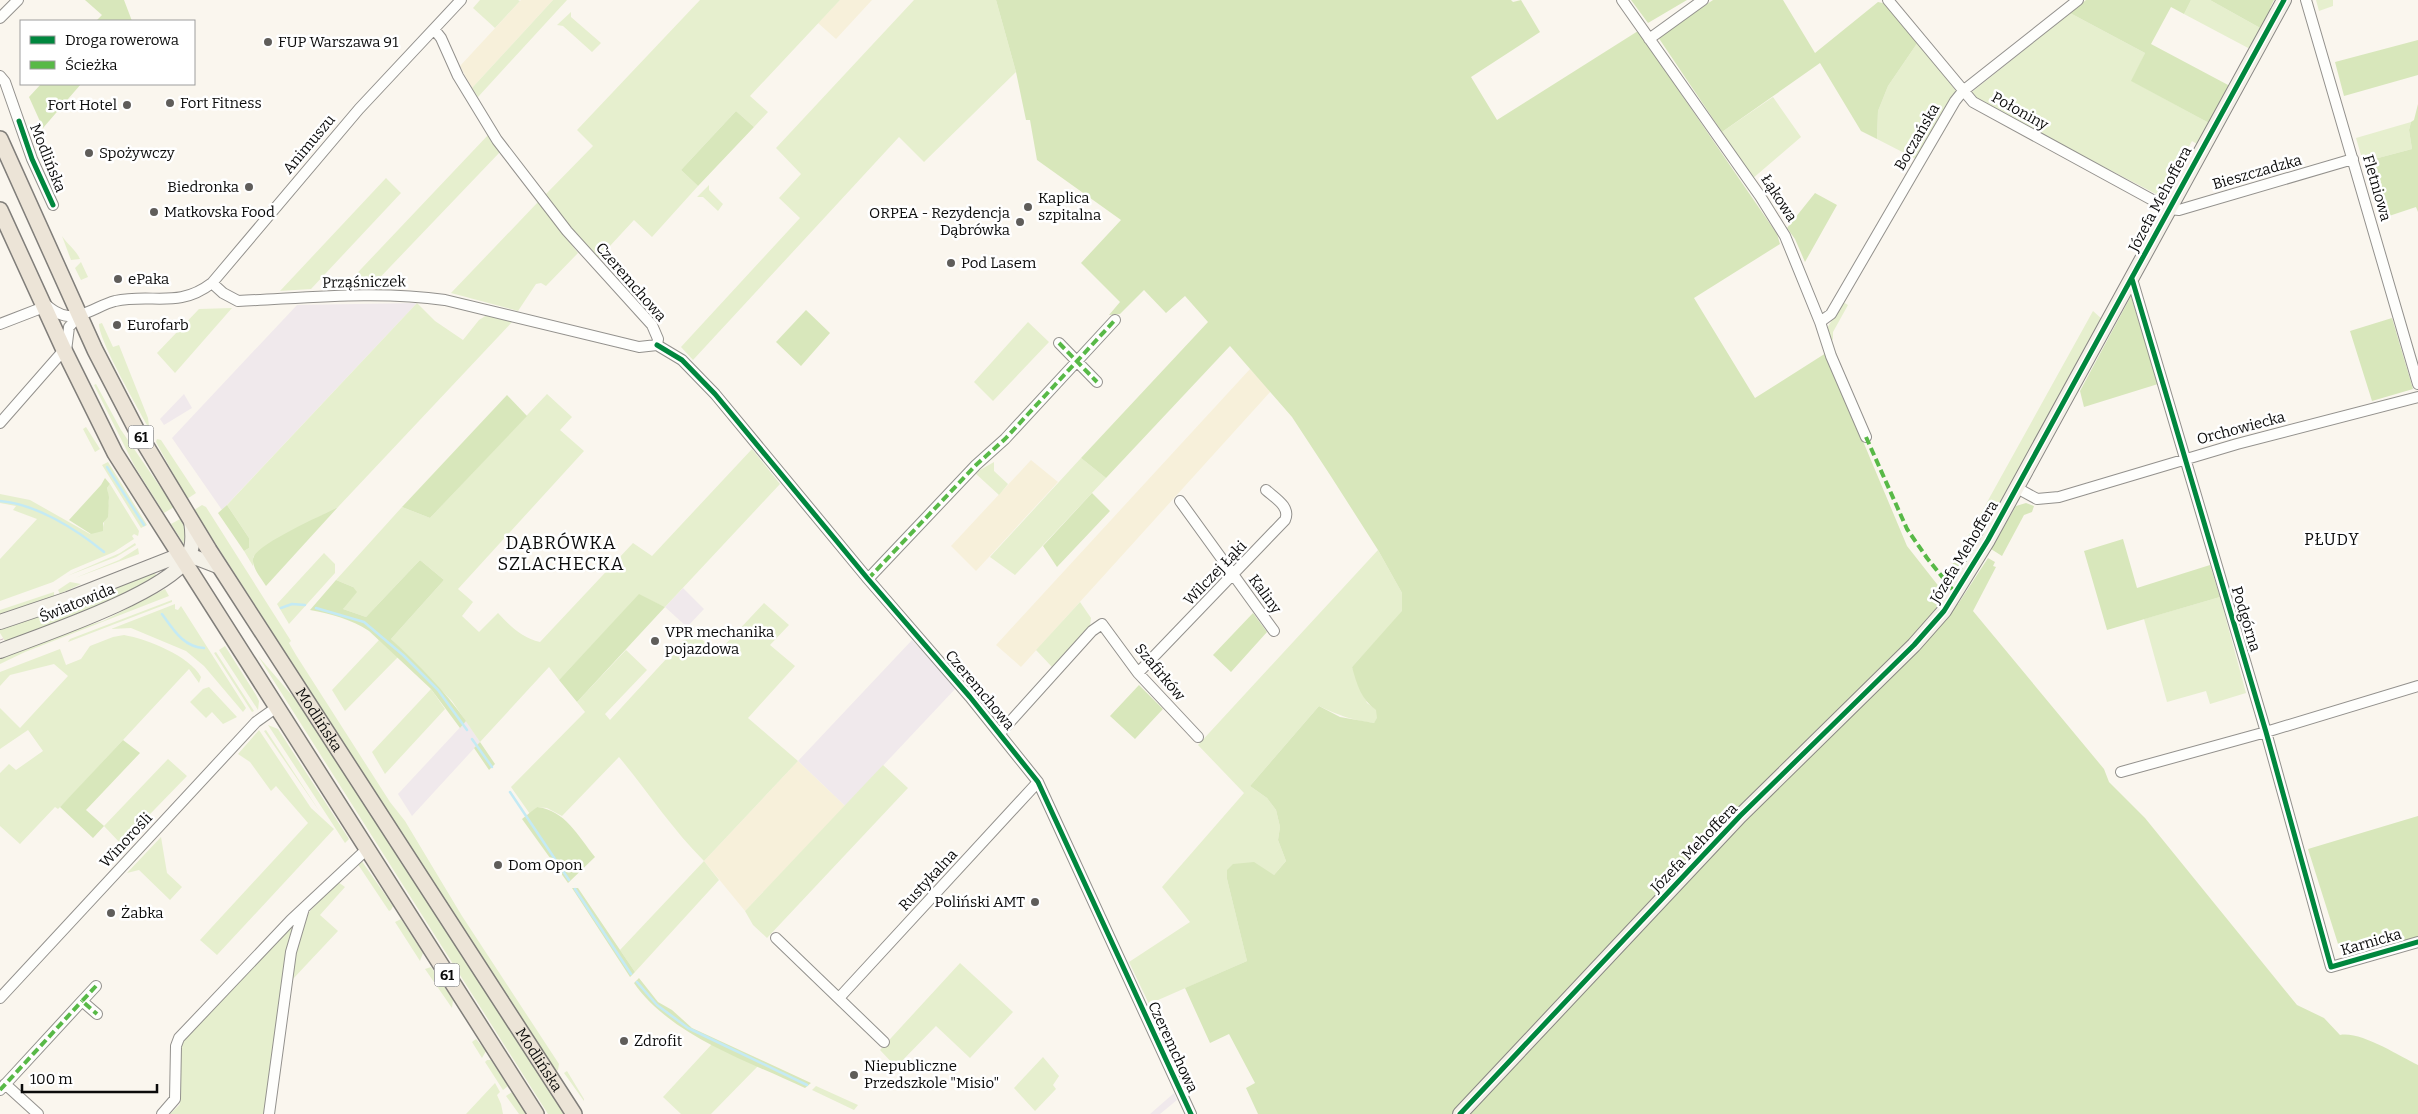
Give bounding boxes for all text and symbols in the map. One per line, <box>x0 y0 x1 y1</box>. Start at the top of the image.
legend <box>20 20 195 85</box>
text: Droga rowerowa <box>65 31 179 49</box>
place label: FUP Warszawa 91 <box>278 33 398 51</box>
marker: FUP Warszawa 91 <box>262 36 274 48</box>
text: Ścieżka <box>65 56 117 74</box>
street label: Połoniny <box>1989 88 2051 134</box>
place label: Fort Fitness <box>180 94 262 112</box>
place label: Fort Hotel <box>48 96 117 114</box>
marker: Fort Fitness <box>164 97 176 109</box>
marker: Fort Hotel <box>121 99 133 111</box>
street label: Boczańska <box>1891 100 1943 174</box>
street label: Animuszu <box>279 111 339 177</box>
street label: Modlińska <box>26 121 70 195</box>
street label: Józefa Mehoffera <box>2124 143 2195 256</box>
place label: Spożywczy <box>99 144 175 162</box>
marker: Spożywczy <box>83 147 95 159</box>
street label: Bieszczadzka <box>2210 151 2304 193</box>
street label: Fletniowa <box>2359 153 2395 223</box>
street label: Łąkowa <box>1757 171 1801 225</box>
place label: Biedronka <box>167 178 239 196</box>
marker: Biedronka <box>243 181 255 193</box>
place label: Kaplica szpitalna <box>1038 189 1101 224</box>
marker: Kaplica szpitalna <box>1022 201 1034 213</box>
place label: Matkovska Food <box>164 203 275 221</box>
place label: ORPEA - Rezydencja Dąbrówka <box>869 204 1010 239</box>
marker: Matkovska Food <box>148 206 160 218</box>
marker: ORPEA - Rezydencja Dąbrówka <box>1014 216 1026 228</box>
street label: Czeremchowa <box>592 239 670 325</box>
place label: Pod Lasem <box>961 254 1037 272</box>
marker: Pod Lasem <box>945 257 957 269</box>
place label: ePaka <box>128 270 169 288</box>
street label: Prząśniczek <box>322 272 407 292</box>
marker: ePaka <box>112 273 124 285</box>
place label: Eurofarb <box>127 316 189 334</box>
marker: Eurofarb <box>111 319 123 331</box>
street label: Orchowiecka <box>2195 408 2287 448</box>
road number: 61 <box>128 426 154 448</box>
street label: Józefa Mehoffera <box>1926 497 2002 608</box>
district label: PŁUDY <box>2304 530 2360 549</box>
district label: DĄBRÓWKA SZLACHECKA <box>498 532 624 575</box>
street label: Wilczej Łąki <box>1180 537 1251 609</box>
street label: Kaliny <box>1245 571 1285 617</box>
street label: Światowida <box>37 580 117 626</box>
street label: Podgórna <box>2228 584 2264 654</box>
place label: VPR mechanika pojazdowa <box>665 623 774 658</box>
marker: VPR mechanika pojazdowa <box>649 635 661 647</box>
street label: Szafirków <box>1131 640 1190 705</box>
street label: Czeremchowa <box>941 646 1019 734</box>
street label: Modlińska <box>292 685 346 755</box>
street label: Józefa Mehoffera <box>1646 800 1741 897</box>
street label: Winorośli <box>96 808 156 871</box>
street label: Rustykalna <box>895 846 961 914</box>
place label: Dom Opon <box>508 856 583 874</box>
marker: Dom Opon <box>492 859 504 871</box>
place label: Poliński AMT <box>935 893 1025 911</box>
marker: Poliński AMT <box>1029 896 1041 908</box>
place label: Żabka <box>121 904 163 922</box>
marker: Żabka <box>105 907 117 919</box>
street label: Karnicka <box>2339 925 2403 959</box>
road number: 61 <box>434 964 460 986</box>
street label: Czeremchowa <box>1144 999 1202 1095</box>
street label: Modlińska <box>512 1025 566 1095</box>
place label: Zdrofit <box>634 1032 683 1050</box>
marker: Zdrofit <box>618 1035 630 1047</box>
place label: Niepubliczne Przedszkole "Misio" <box>864 1057 999 1092</box>
scale bar <box>22 1062 158 1094</box>
marker: Niepubliczne Przedszkole "Misio" <box>848 1069 860 1081</box>
text: 100 m <box>30 1070 73 1088</box>

